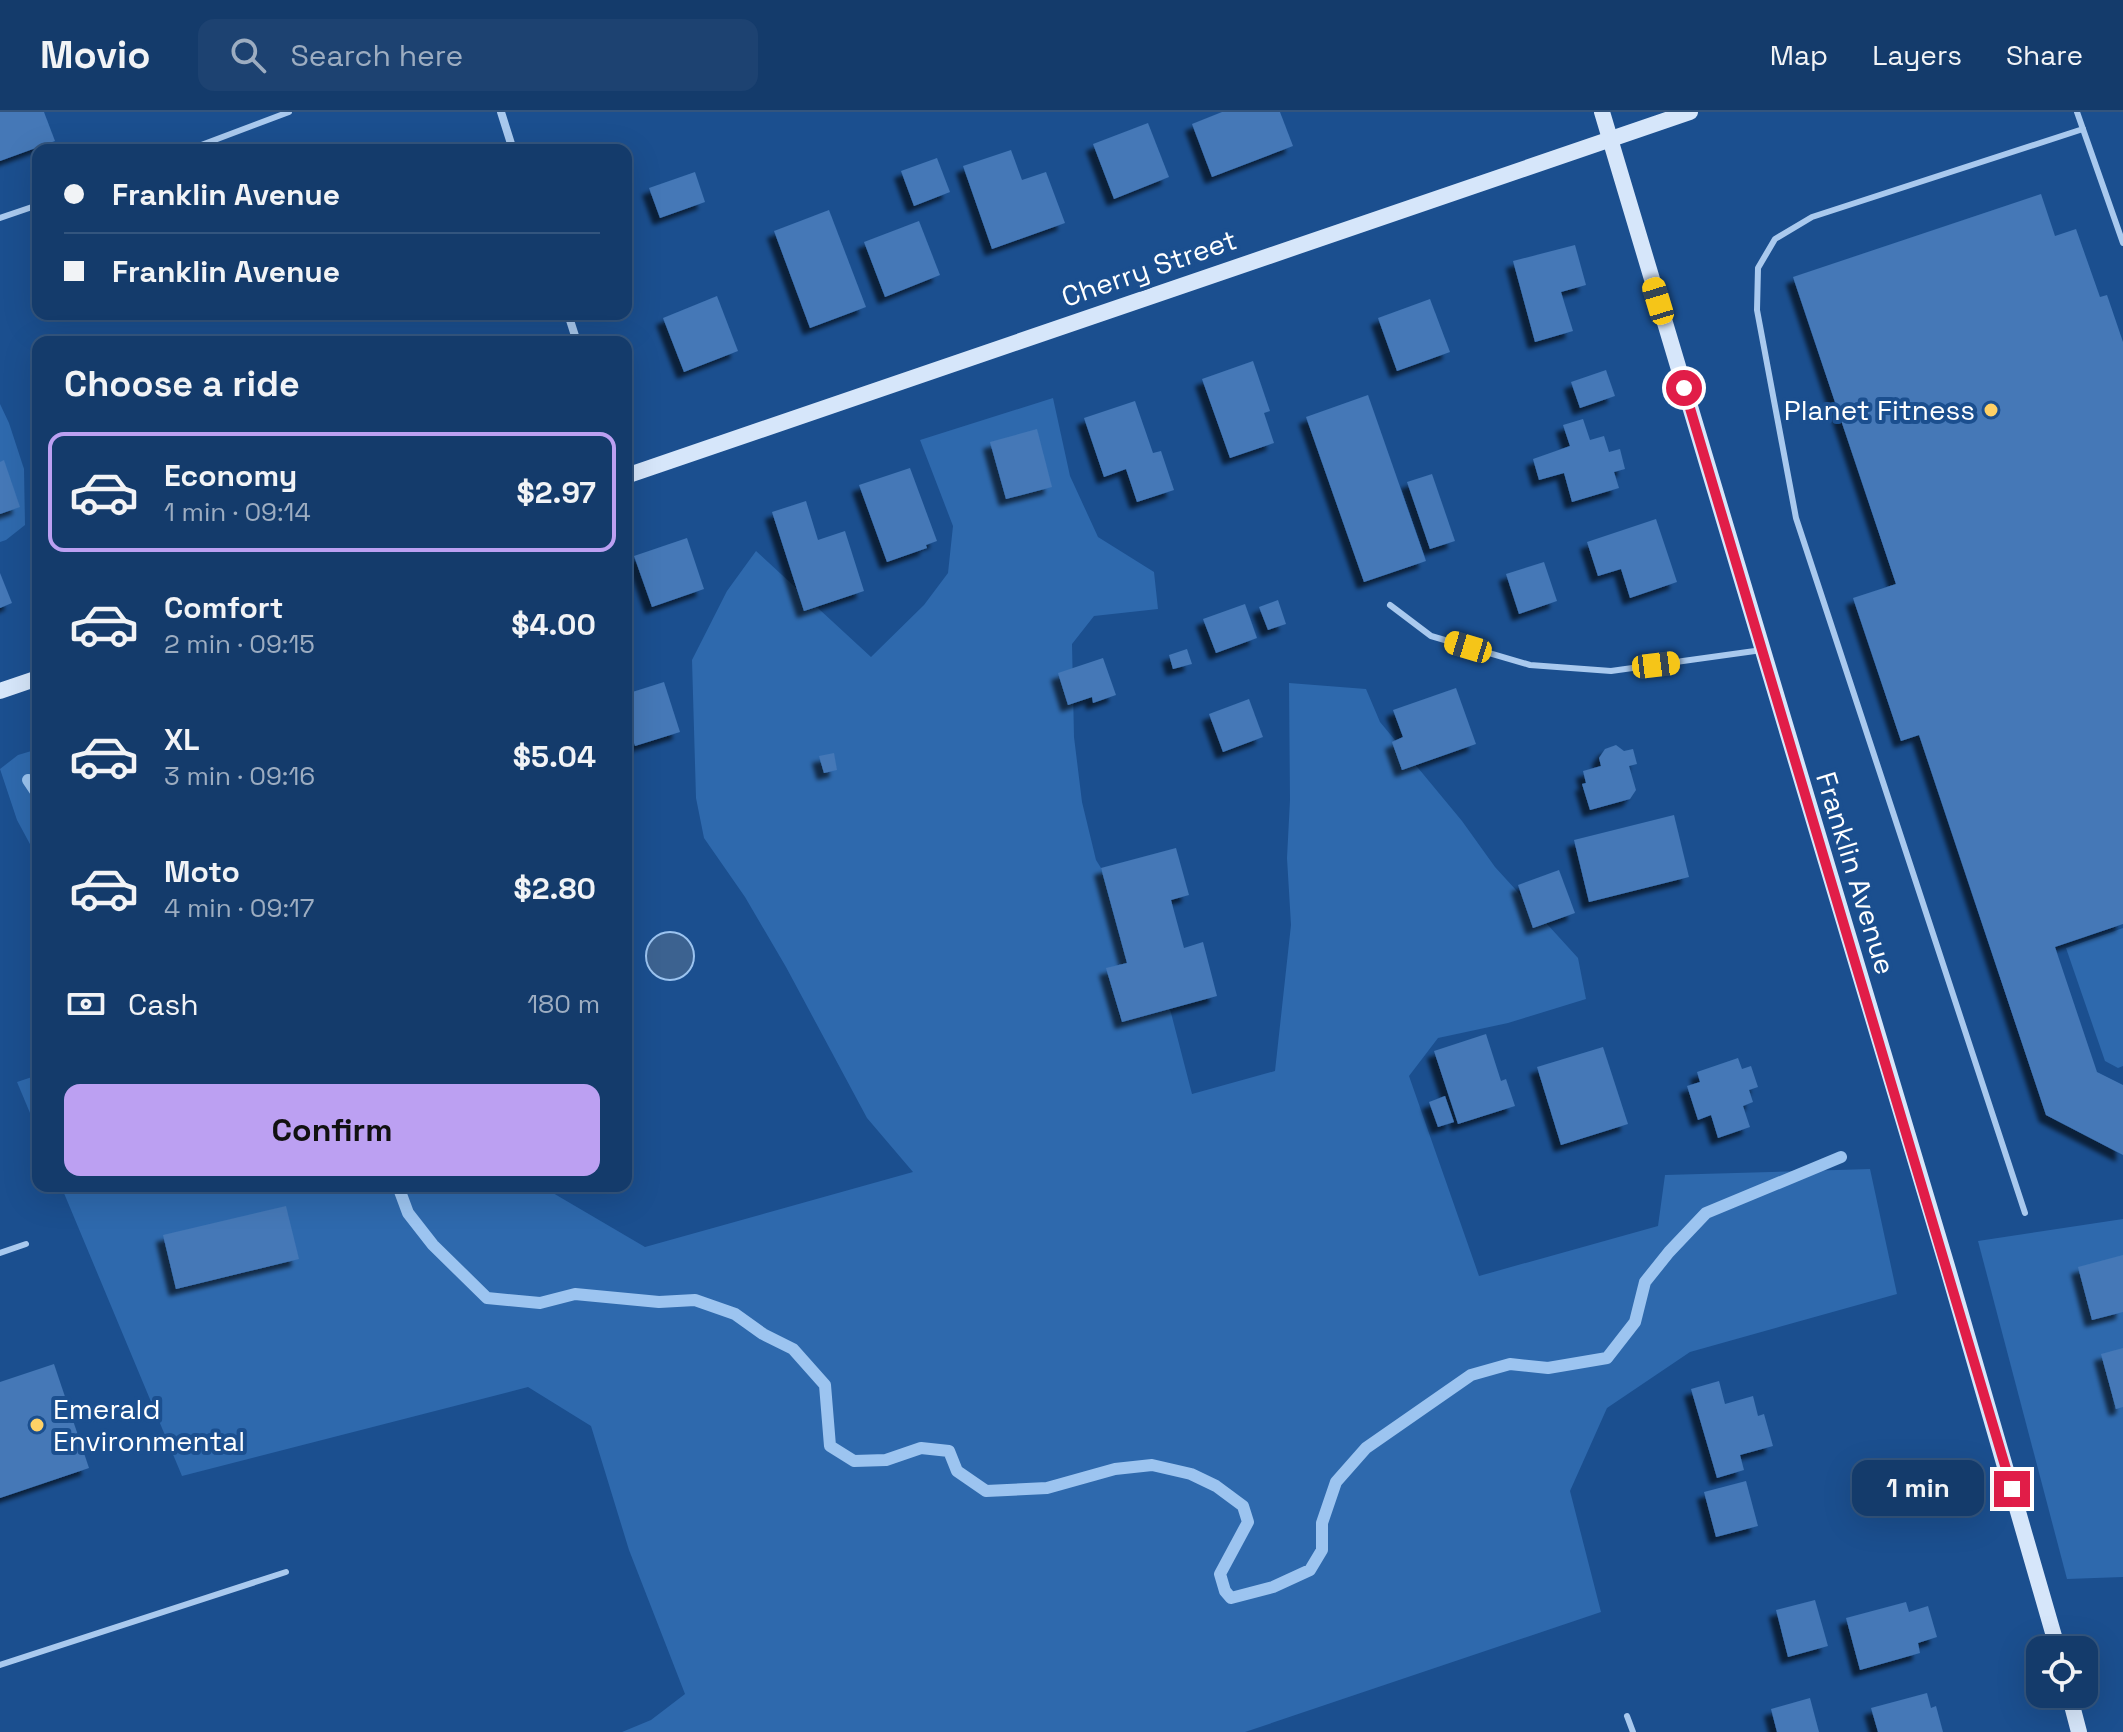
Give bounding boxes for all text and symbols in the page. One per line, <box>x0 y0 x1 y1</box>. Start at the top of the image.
search box <box>198 19 758 91</box>
text: Movio <box>40 31 150 79</box>
icon: search <box>226 33 270 77</box>
text: Search here <box>290 36 463 75</box>
text: Map <box>1770 37 1828 73</box>
text: Layers <box>1872 37 1962 73</box>
text: Share <box>2006 37 2083 73</box>
text: Franklin Avenue <box>112 175 340 214</box>
street label: Cherry Street <box>1057 221 1241 315</box>
text: Franklin Avenue <box>112 252 340 291</box>
car <box>1640 275 1676 327</box>
text: Choose a ride <box>64 361 300 407</box>
route start <box>1666 370 1702 406</box>
place label: Planet Fitness <box>1784 392 1975 428</box>
marker: Planet Fitness <box>1982 401 2000 419</box>
icon: car <box>68 456 140 528</box>
text: Economy <box>164 456 297 495</box>
text: $2.97 <box>517 473 596 512</box>
text: 1 min · 09:14 <box>164 495 311 529</box>
icon: car <box>68 588 140 660</box>
text: Comfort <box>164 588 283 627</box>
text: $4.00 <box>511 605 596 644</box>
text: 2 min · 09:15 <box>164 627 315 661</box>
car <box>1442 629 1494 665</box>
car <box>1631 650 1681 680</box>
icon: car <box>68 720 140 792</box>
text: XL <box>164 720 200 759</box>
text: $5.04 <box>513 737 596 776</box>
text: 3 min · 09:16 <box>164 759 315 793</box>
street label: Franklin Avenue <box>1808 767 1904 979</box>
icon: car <box>68 852 140 924</box>
text: Moto <box>164 852 240 891</box>
text: $2.80 <box>514 869 596 908</box>
text: 4 min · 09:17 <box>164 891 315 925</box>
icon: cash <box>64 982 108 1026</box>
text: Cash <box>128 985 199 1024</box>
text: 180 m <box>527 987 600 1021</box>
button: Confirm <box>64 1084 600 1176</box>
place label: Emerald Environmental <box>53 1391 245 1459</box>
marker: Emerald Environmental <box>28 1416 46 1434</box>
callout: 1 min <box>1852 1461 1984 1517</box>
text: 1 min <box>1886 1471 1950 1505</box>
route end <box>1994 1471 2030 1507</box>
map controls <box>2026 1636 2098 1708</box>
button: locate <box>2026 1636 2098 1708</box>

